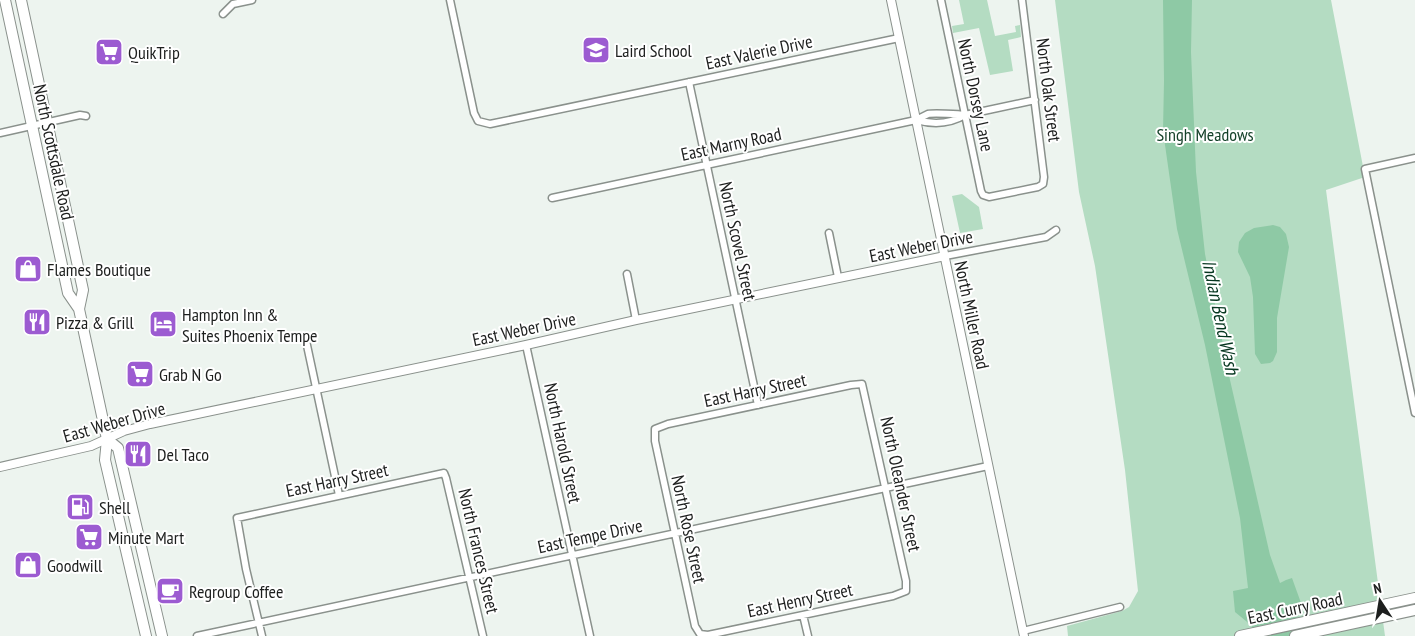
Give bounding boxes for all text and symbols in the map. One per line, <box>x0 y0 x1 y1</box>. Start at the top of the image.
street label: East Valerie Drive <box>704 29 814 75</box>
school or university icon: Laird School <box>581 35 611 65</box>
supermarket icon: QuikTrip <box>94 37 124 67</box>
street label: North Dorsey Lane <box>953 37 999 153</box>
street label: North Oak Street <box>1031 37 1067 143</box>
place label: Laird School <box>615 39 692 62</box>
place label: QuikTrip <box>128 41 180 64</box>
street label: North Scottsdale Road <box>28 82 80 222</box>
street label: East Marny Road <box>679 122 783 166</box>
park label: Singh Meadows <box>1156 123 1254 146</box>
street label: North Scovel Street <box>714 180 762 302</box>
street label: East Weber Drive <box>867 225 975 267</box>
shop icon: Flames Boutique <box>13 254 43 284</box>
water label: Indian Bend Wash <box>1197 257 1245 378</box>
place label: Flames Boutique <box>47 258 151 281</box>
street label: North Miller Road <box>949 259 995 371</box>
place label: Hampton Inn & Suites Phoenix Tempe <box>182 303 318 347</box>
restaurant icon: Pizza & Grill <box>22 307 52 337</box>
street label: East Weber Drive <box>470 307 578 351</box>
hotel icon: Hampton Inn & Suites Phoenix Tempe <box>148 309 178 339</box>
place label: Pizza & Grill <box>56 311 135 334</box>
supermarket icon: Grab N Go <box>125 359 155 389</box>
place label: Grab N Go <box>159 363 222 386</box>
street label: East Harry Street <box>702 368 808 412</box>
street label: North Harold Street <box>539 381 587 505</box>
street label: East Weber Drive <box>60 396 168 448</box>
street label: North Oleander Street <box>875 414 927 554</box>
restaurant icon: Del Taco <box>123 439 153 469</box>
place label: Del Taco <box>157 443 209 466</box>
street label: East Harry Street <box>284 458 390 502</box>
street label: North Rose Street <box>666 473 712 585</box>
street label: North Frances Street <box>453 486 505 616</box>
fuel station icon: Shell <box>65 492 95 522</box>
place label: Shell <box>99 496 131 519</box>
street label: East Tempe Drive <box>536 514 644 558</box>
supermarket icon: Minute Mart <box>74 522 104 552</box>
place label: Minute Mart <box>108 526 184 549</box>
shop icon: Goodwill <box>13 550 43 580</box>
place label: Goodwill <box>47 554 103 577</box>
cafe icon: Regroup Coffee <box>155 576 185 606</box>
north arrow <box>1355 576 1405 626</box>
street label: East Henry Street <box>745 578 855 622</box>
text: N <box>1372 579 1383 598</box>
place label: Regroup Coffee <box>189 580 283 603</box>
street label: East Curry Road <box>1246 587 1344 629</box>

